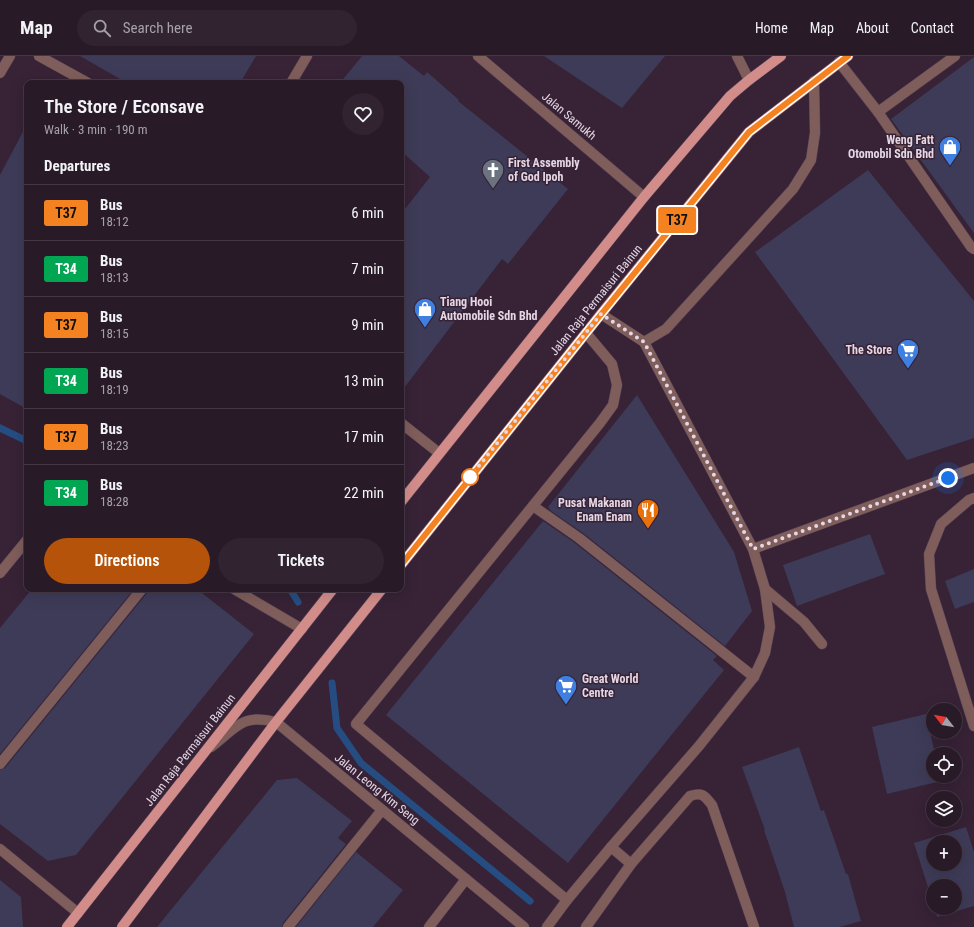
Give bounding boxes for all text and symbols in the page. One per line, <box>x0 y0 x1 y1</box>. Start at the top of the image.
search box <box>77 10 357 46</box>
text: Map <box>20 16 53 39</box>
icon: search <box>91 17 113 39</box>
text: Search here <box>123 19 193 37</box>
text: Home <box>755 20 788 36</box>
text: Map <box>810 20 834 36</box>
text: About <box>856 20 889 36</box>
text: Contact <box>911 20 954 36</box>
street label: Jalan Samukh <box>539 89 599 143</box>
button: heart <box>342 93 384 135</box>
text: The Store / Econsave <box>44 95 204 118</box>
text: Walk · 3 min · 190 m <box>44 122 148 137</box>
place label: Weng Fatt Otomobil Sdn Bhd <box>848 133 934 161</box>
shop icon: Weng Fatt Otomobil Sdn Bhd <box>937 134 963 167</box>
place label: First Assembly of God Ipoh <box>508 156 580 184</box>
text: Departures <box>44 157 110 175</box>
church icon: First Assembly of God Ipoh <box>480 157 506 190</box>
text: Bus <box>100 196 123 214</box>
text: 6 min <box>351 204 384 222</box>
text: T37 <box>55 205 77 221</box>
line badge: T37 <box>654 207 700 233</box>
text: T37 <box>666 212 688 228</box>
text: 18:12 <box>100 214 129 229</box>
street label: Jalan Raja Permaisuri Bainun <box>547 242 645 358</box>
text: Bus <box>100 252 123 270</box>
text: 7 min <box>351 260 384 278</box>
text: T34 <box>55 261 77 277</box>
text: 18:13 <box>100 270 129 285</box>
place label: Tiang Hooi Automobile Sdn Bhd <box>440 295 538 323</box>
shop icon: Tiang Hooi Automobile Sdn Bhd <box>412 296 438 329</box>
text: Bus <box>100 308 123 326</box>
text: 9 min <box>351 316 384 334</box>
text: T37 <box>55 317 77 333</box>
text: 18:15 <box>100 326 129 341</box>
supermarket icon: The Store <box>895 337 921 370</box>
place label: The Store <box>846 343 892 357</box>
text: Bus <box>100 364 123 382</box>
text: 13 min <box>344 372 384 390</box>
text: T34 <box>55 373 77 389</box>
text: 18:19 <box>100 382 129 397</box>
text: Bus <box>100 420 123 438</box>
text: 17 min <box>344 428 384 446</box>
text: T37 <box>55 429 77 445</box>
text: 18:23 <box>100 438 129 453</box>
unlabelled marker <box>461 468 479 486</box>
your location <box>938 468 958 488</box>
text: Bus <box>100 476 123 494</box>
text: 22 min <box>344 484 384 502</box>
text: T34 <box>55 485 77 501</box>
text: 18:28 <box>100 494 129 509</box>
place label: Pusat Makanan Enam Enam <box>558 496 632 524</box>
restaurant icon: Pusat Makanan Enam Enam <box>635 497 661 530</box>
button: Directions <box>44 538 210 584</box>
button: Tickets <box>218 538 384 584</box>
place label: Great World Centre <box>582 672 639 700</box>
supermarket icon: Great World Centre <box>553 673 579 706</box>
street label: Jalan Raja Permaisuri Bainun <box>142 691 238 809</box>
north arrow <box>926 703 962 739</box>
map controls <box>926 703 962 915</box>
button: locate <box>926 747 962 783</box>
street label: Jalan Leong Kim Seng <box>332 750 422 828</box>
button: layers <box>926 791 962 827</box>
button: + <box>926 835 962 871</box>
button: − <box>926 879 962 915</box>

